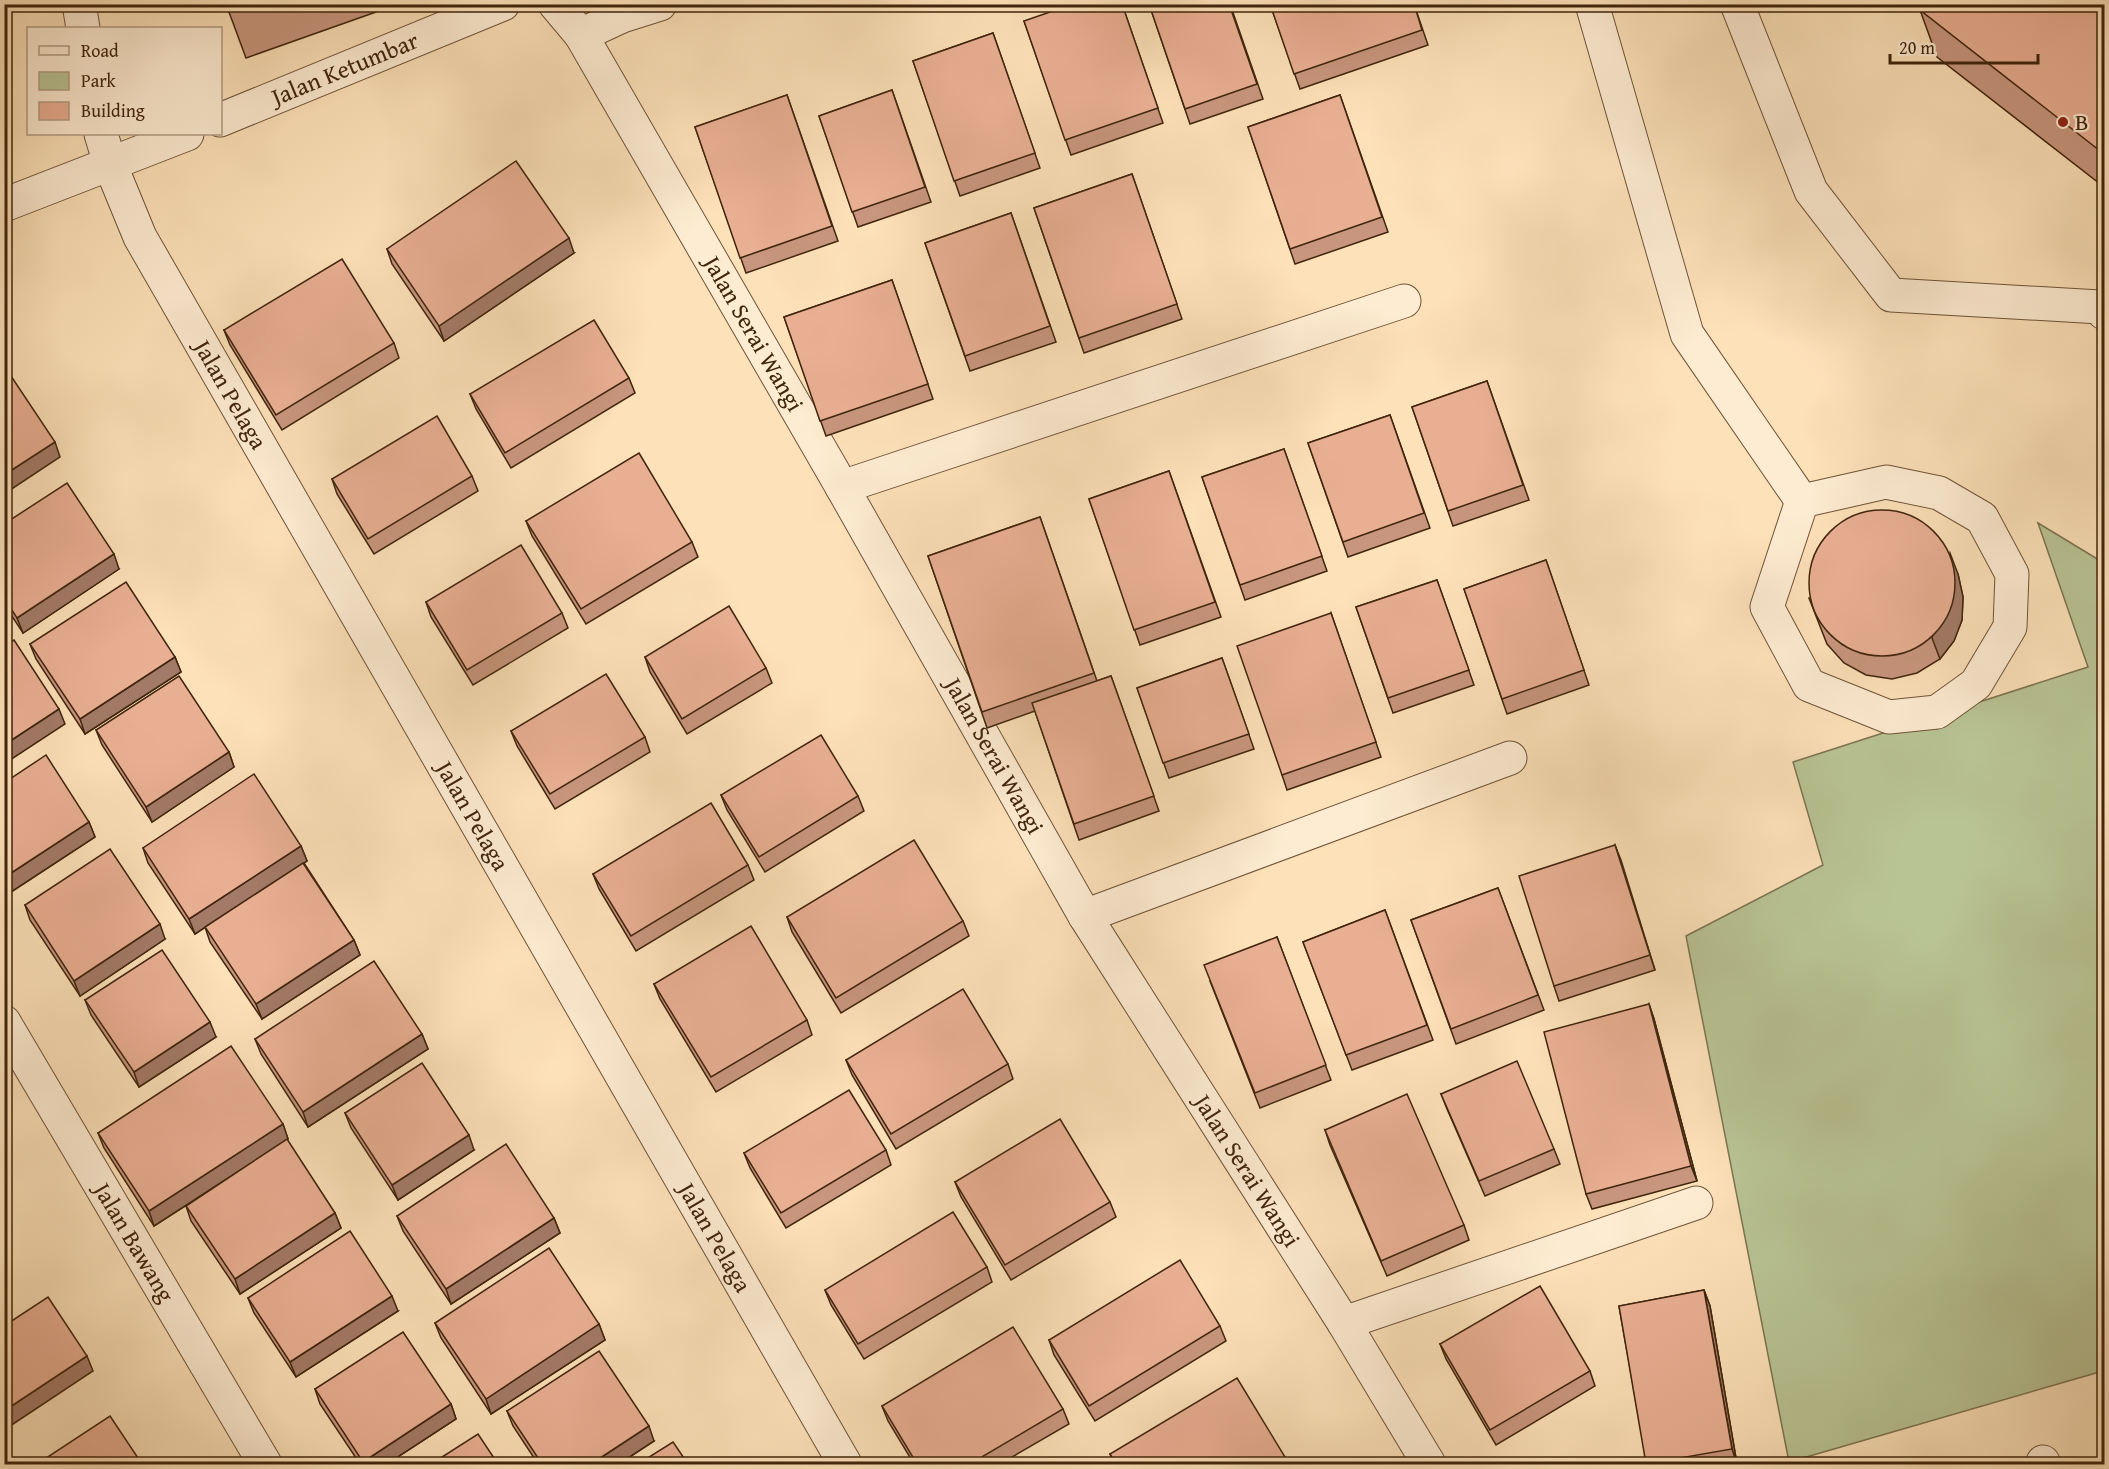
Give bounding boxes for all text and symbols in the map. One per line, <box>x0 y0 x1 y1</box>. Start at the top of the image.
street label: Jalan Ketumbar <box>263 23 424 115</box>
legend <box>27 27 222 135</box>
scale bar <box>1890 27 2038 65</box>
text: 20 m <box>1899 34 1935 61</box>
text: Road <box>81 37 119 64</box>
text: Park <box>81 67 117 94</box>
text: Building <box>81 97 145 124</box>
place label: B <box>2075 104 2089 139</box>
marker: B <box>2056 115 2070 129</box>
street label: Jalan Serai Wangi <box>694 246 813 418</box>
street label: Jalan Pelaga <box>184 330 277 456</box>
street label: Jalan Serai Wangi <box>935 668 1053 841</box>
street label: Jalan Pelaga <box>426 752 519 878</box>
street label: Jalan Serai Wangi <box>1184 1085 1309 1254</box>
street label: Jalan Bawang <box>84 1173 184 1309</box>
street label: Jalan Pelaga <box>668 1173 761 1299</box>

